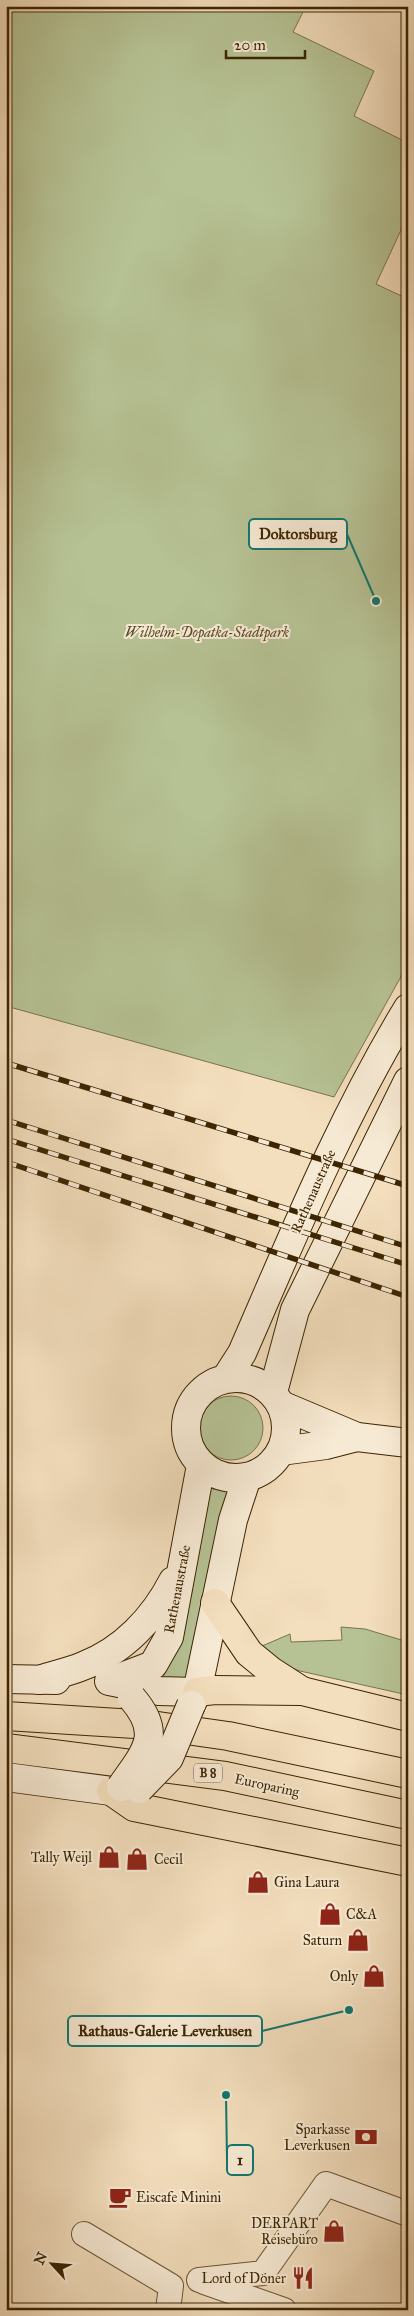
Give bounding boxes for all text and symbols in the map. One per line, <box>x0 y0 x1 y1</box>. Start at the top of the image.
scale bar <box>226 28 305 60</box>
text: 20 m <box>234 36 266 54</box>
callout: Doktorsburg <box>249 519 347 549</box>
text: Doktorsburg <box>259 525 338 544</box>
park label: Wilhelm-Dopatka-Stadtpark <box>125 624 290 642</box>
street label: Rathenaustraße <box>287 1147 340 1236</box>
street label: Rathenaustraße <box>161 1543 194 1635</box>
road number: B 8 <box>194 1764 222 1782</box>
street label: Europaring <box>233 1770 301 1801</box>
shop icon: Tally Weijl <box>96 1844 122 1870</box>
shop icon: Cecil <box>124 1846 150 1872</box>
place label: Tally Weijl <box>31 1849 92 1866</box>
place label: Cecil <box>154 1851 183 1868</box>
shop icon: Gina Laura <box>245 1869 271 1895</box>
place label: Gina Laura <box>274 1874 340 1891</box>
shop icon: C&A <box>317 1901 343 1927</box>
place label: C&A <box>346 1906 377 1923</box>
shop icon: Saturn <box>345 1927 371 1953</box>
place label: Saturn <box>303 1932 342 1949</box>
shop icon: Only <box>361 1963 387 1989</box>
place label: Only <box>330 1968 358 1985</box>
callout: Rathaus-Galerie Leverkusen <box>68 2016 262 2046</box>
text: Rathaus-Galerie Leverkusen <box>78 2022 253 2040</box>
place label: Sparkasse Leverkusen <box>284 2121 350 2154</box>
bank icon: Sparkasse Leverkusen <box>353 2124 379 2150</box>
callout: 1 <box>227 2145 253 2175</box>
text: 1 <box>237 2151 243 2169</box>
cafe icon: Eiscafe Minini <box>107 2184 133 2210</box>
place label: Eiscafe Minini <box>136 2189 222 2206</box>
place label: DERPART Reisebüro <box>251 2215 318 2248</box>
shop icon: DERPART Reisebüro <box>321 2218 347 2244</box>
north arrow <box>28 2238 78 2288</box>
text: N <box>31 2249 51 2268</box>
restaurant icon: Lord of Döner <box>290 2265 316 2291</box>
place label: Lord of Döner <box>202 2270 287 2287</box>

